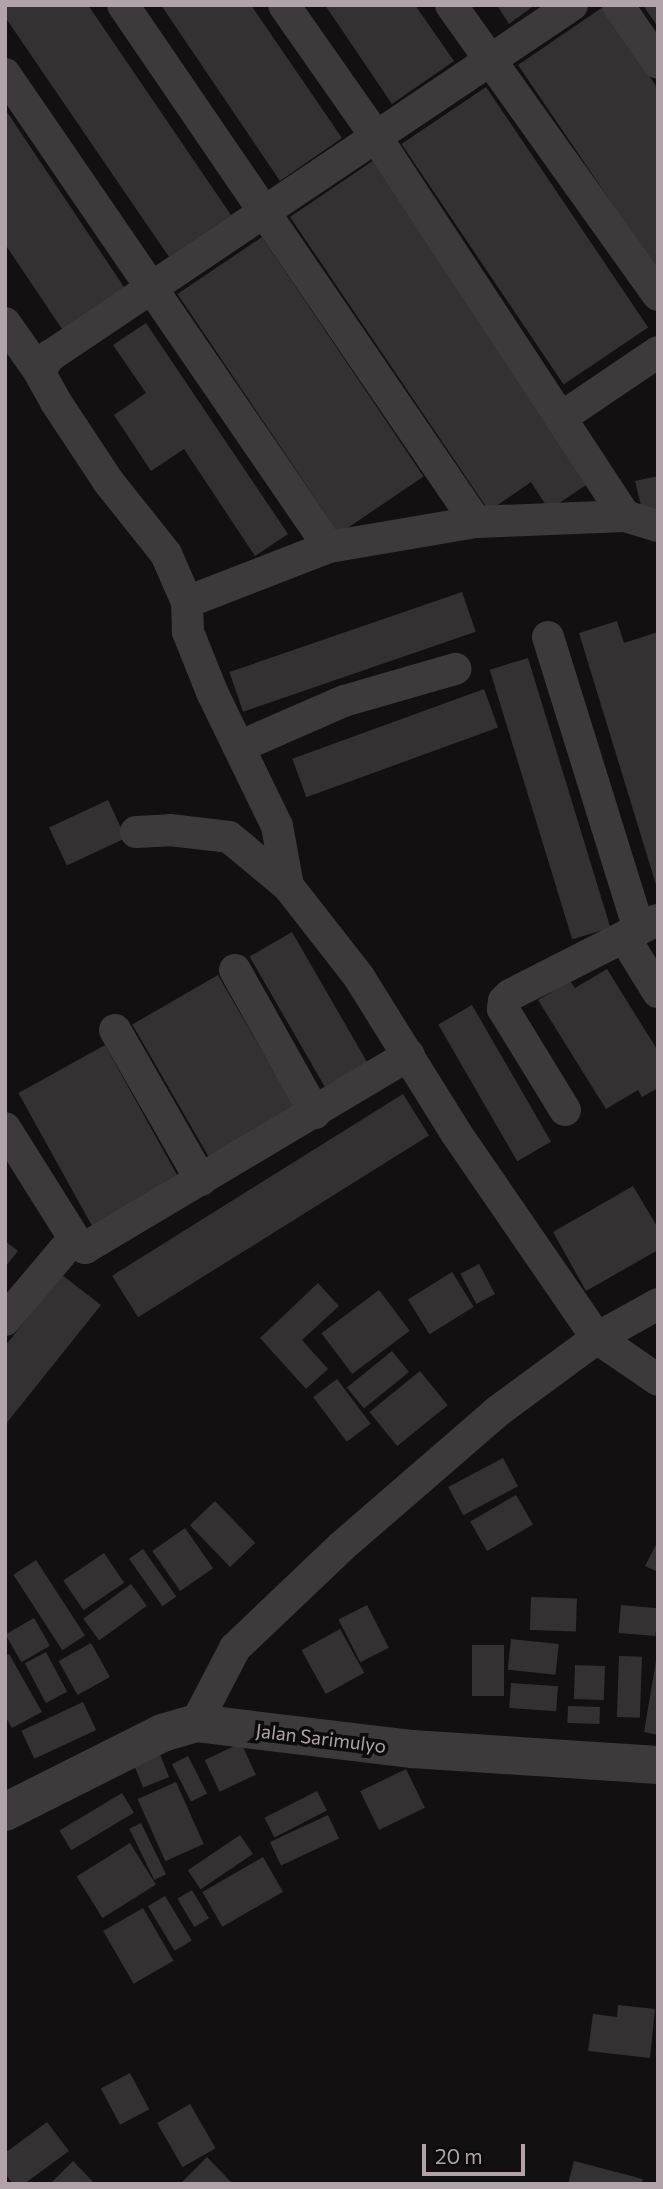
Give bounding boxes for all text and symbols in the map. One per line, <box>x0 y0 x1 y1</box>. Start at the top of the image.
street label: Jalan Sarimulyo <box>255 1719 387 1757</box>
scale bar <box>425 2130 528 2174</box>
text: 20 m <box>435 2143 483 2168</box>

